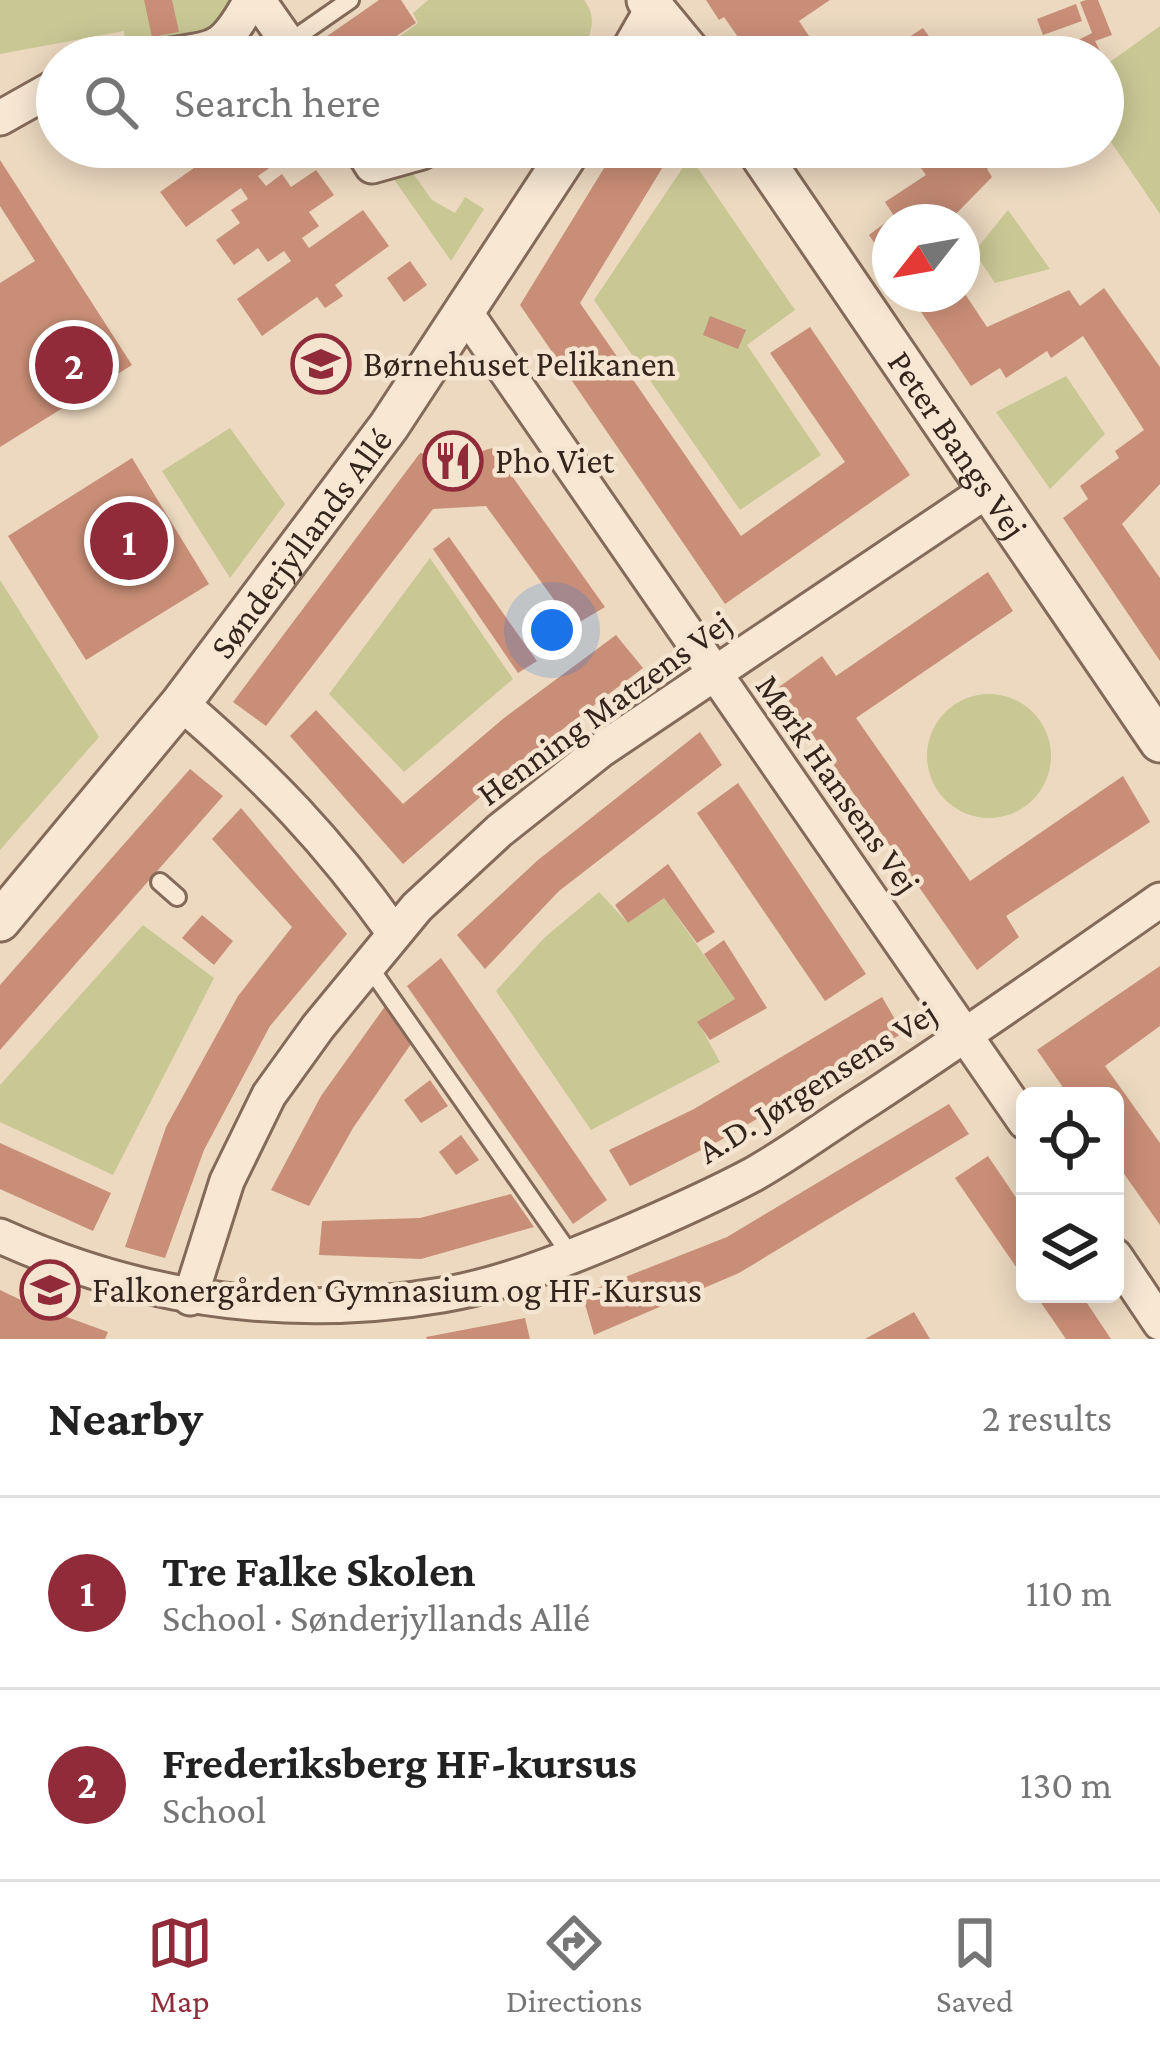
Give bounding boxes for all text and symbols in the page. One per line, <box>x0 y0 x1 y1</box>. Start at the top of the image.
search box <box>36 36 1124 168</box>
icon: search <box>78 69 144 135</box>
text: Search here <box>174 77 381 127</box>
north arrow <box>872 204 980 312</box>
pin: 2 <box>35 320 113 410</box>
school or university icon: Børnehuset Pelikanen <box>290 333 352 395</box>
street label: Peter Bangs Vej <box>880 343 1035 546</box>
place label: Børnehuset Pelikanen <box>363 344 676 384</box>
street label: Sønderjyllands Allé <box>202 421 400 666</box>
restaurant icon: Pho Viet <box>422 430 484 492</box>
place label: Pho Viet <box>495 441 615 481</box>
pin: 1 <box>90 496 168 586</box>
your location <box>522 600 582 660</box>
street label: Henning Matzens Vej <box>469 602 739 814</box>
street label: Mørk Hansens Vej <box>748 667 928 901</box>
street label: A.D. Jørgensens Vej <box>690 992 944 1172</box>
map controls <box>1016 1087 1124 1303</box>
button: locate <box>1016 1087 1124 1195</box>
button: layers <box>1016 1195 1124 1303</box>
school or university icon: Falkonergården Gymnasium og HF-Kursus <box>19 1259 81 1321</box>
place label: Falkonergården Gymnasium og HF-Kursus <box>92 1270 702 1310</box>
text: Nearby <box>48 1389 203 1446</box>
text: 2 results <box>982 1396 1112 1439</box>
text: Tre Falke Skolen <box>162 1546 476 1596</box>
text: 1 <box>80 1571 94 1614</box>
text: 110 m <box>1025 1571 1112 1614</box>
text: School · Sønderjyllands Allé <box>162 1596 590 1639</box>
text: Frederiksberg HF-kursus <box>162 1738 637 1788</box>
text: 2 <box>77 1763 97 1806</box>
text: 130 m <box>1020 1763 1112 1806</box>
text: School <box>162 1788 266 1831</box>
tab: Map <box>147 1910 213 2019</box>
tab: Directions <box>506 1910 643 2019</box>
tab: Saved <box>936 1910 1013 2019</box>

